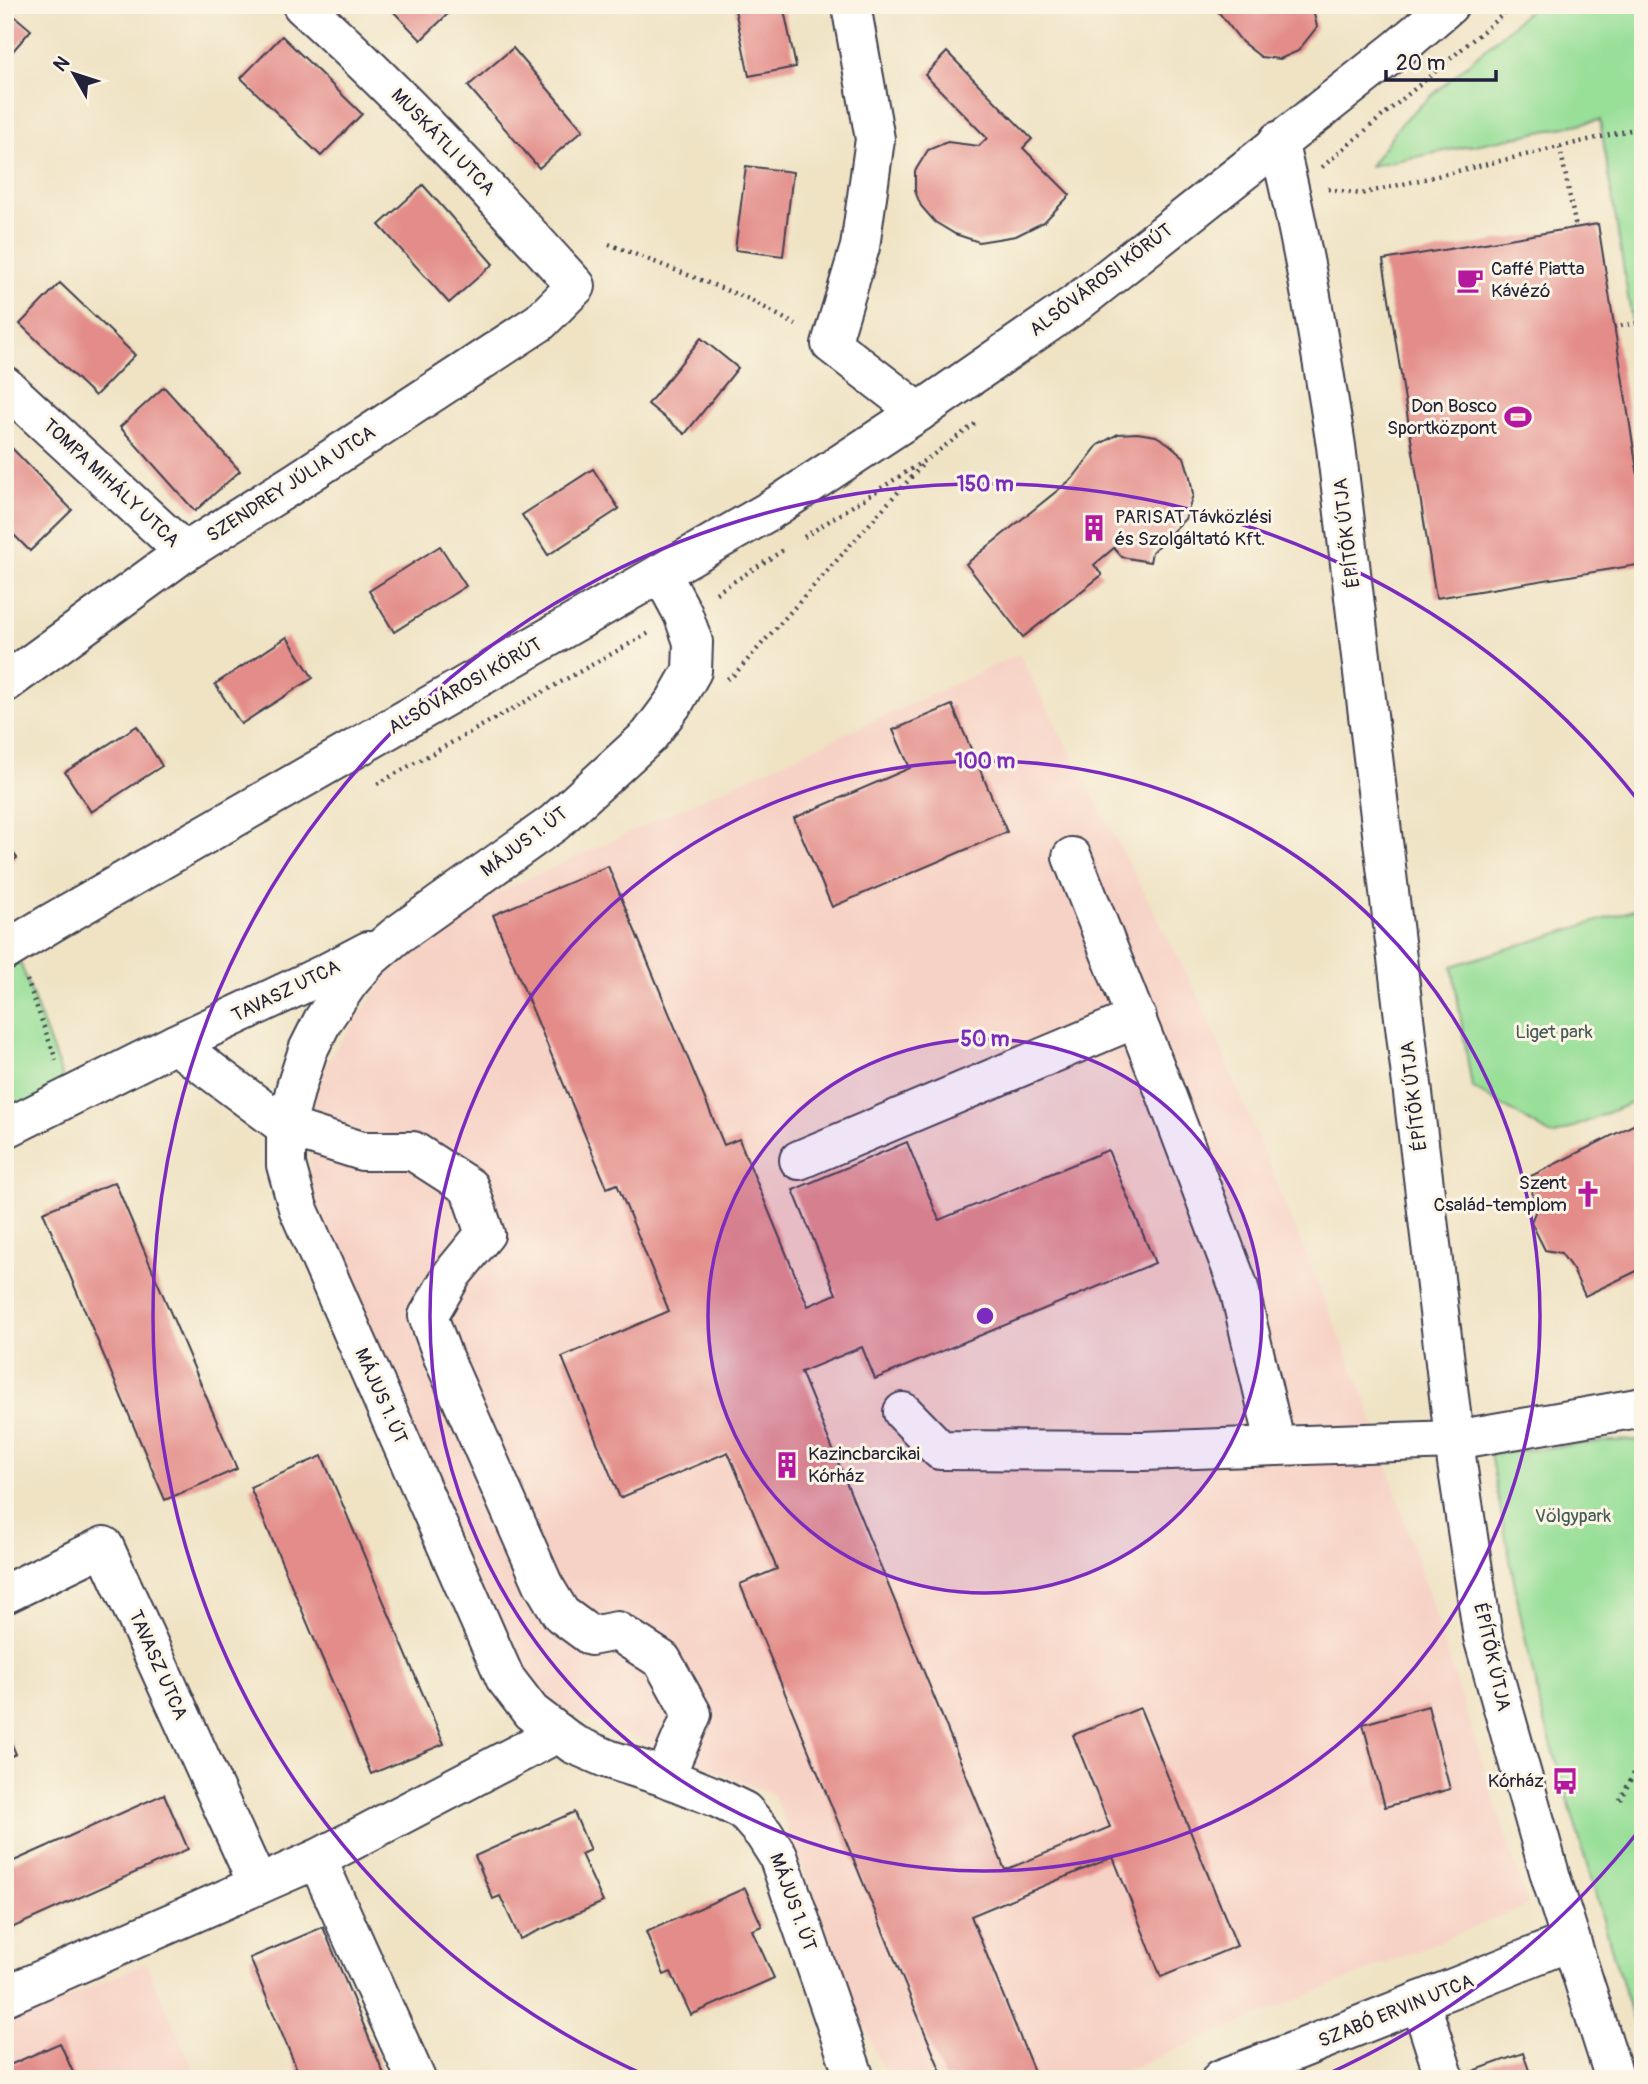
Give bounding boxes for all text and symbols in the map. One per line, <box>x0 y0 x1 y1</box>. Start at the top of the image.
north arrow <box>38 38 108 108</box>
scale bar <box>1386 38 1496 82</box>
text: 20 m <box>1396 50 1445 77</box>
text: N <box>48 51 75 76</box>
street label: MUSKÁTLI UTCA <box>386 83 500 201</box>
street label: ALSÓVÁROSI KÖRÚT <box>1025 218 1177 342</box>
place label: Caffé Piatta Kávézó <box>1491 257 1585 303</box>
cafe icon: Caffé Piatta Kávézó <box>1455 265 1485 295</box>
place label: Don Bosco Sportközpont <box>1387 394 1497 440</box>
sports icon: Don Bosco Sportközpont <box>1503 402 1533 432</box>
street label: TOMPA MIHÁLY UTCA <box>38 414 184 552</box>
street label: SZENDREY JÚLIA UTCA <box>202 420 380 548</box>
text: 150 m <box>956 471 1014 498</box>
street label: ÉPÍTŐK ÚTJA <box>1328 477 1366 589</box>
place label: PARISAT Távközlési és Szolgáltató Kft. <box>1115 505 1271 551</box>
building icon: PARISAT Távközlési és Szolgáltató Kft. <box>1079 513 1109 543</box>
street label: ALSÓVÁROSI KÖRÚT <box>384 632 546 740</box>
text: 100 m <box>955 748 1015 775</box>
street label: MÁJUS 1. ÚT <box>476 802 572 882</box>
street label: TAVASZ UTCA <box>228 954 344 1028</box>
park label: Liget park <box>1515 1020 1593 1044</box>
text: 50 m <box>961 1026 1010 1053</box>
street label: ÉPÍTŐK ÚTJA <box>1395 1040 1433 1152</box>
place label: Szent Család-templom <box>1433 1171 1567 1217</box>
church icon: Szent Család-templom <box>1573 1179 1603 1209</box>
centre of rings <box>973 1304 997 1328</box>
street label: MÁJUS 1. ÚT <box>349 1344 413 1448</box>
place label: Kazincbarcikai Kórház <box>808 1442 920 1488</box>
building icon: Kazincbarcikai Kórház <box>772 1450 802 1480</box>
park label: Völgypark <box>1535 1504 1611 1528</box>
street label: ÉPÍTŐK ÚTJA <box>1468 1601 1516 1713</box>
street label: TAVASZ UTCA <box>123 1606 193 1724</box>
bus stop icon: Kórház <box>1550 1766 1580 1796</box>
place label: Kórház <box>1488 1769 1544 1793</box>
street label: MÁJUS 1. ÚT <box>764 1850 822 1954</box>
street label: SZABÓ ERVIN UTCA <box>1315 1969 1477 2053</box>

